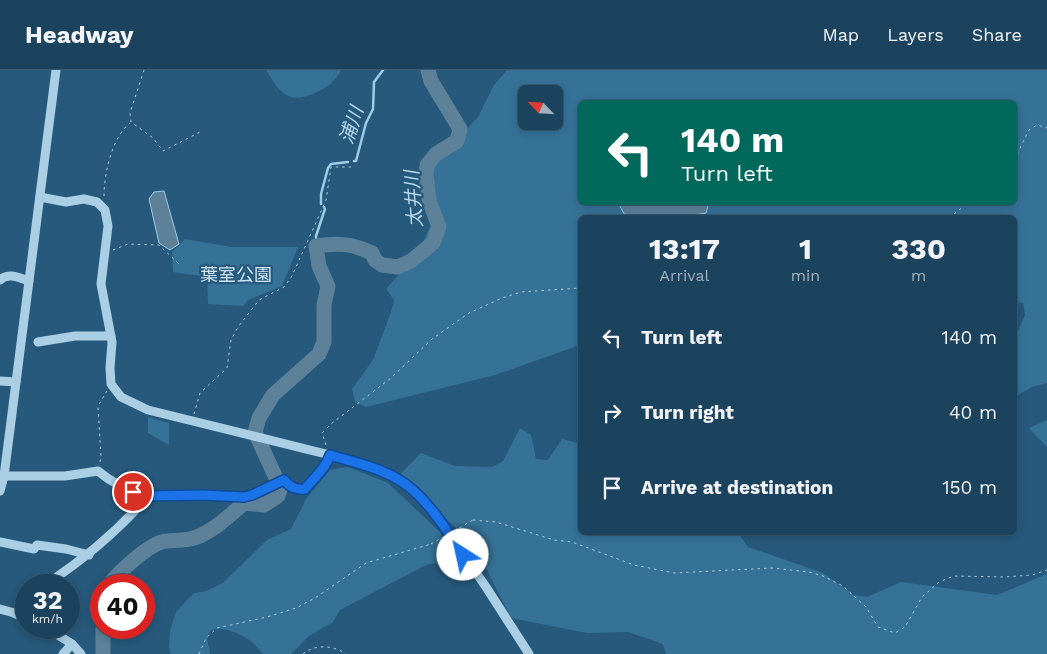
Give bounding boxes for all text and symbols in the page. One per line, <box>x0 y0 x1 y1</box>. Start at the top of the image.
text: Headway <box>25 21 134 49</box>
text: Map <box>822 24 859 45</box>
text: Layers <box>887 24 944 45</box>
text: Share <box>972 24 1022 45</box>
north arrow <box>518 85 562 130</box>
map controls <box>518 85 563 130</box>
water label: 浦川 <box>335 102 369 147</box>
text: 140 m <box>681 119 784 161</box>
icon: left <box>598 120 663 185</box>
text: Turn left <box>681 161 773 186</box>
water label: 太井川 <box>400 168 427 228</box>
text: 13:17 <box>649 231 720 266</box>
text: 1 <box>799 231 812 266</box>
text: 330 <box>891 231 946 266</box>
park label: 葉室公園 <box>200 264 272 285</box>
text: Arrival <box>659 266 709 285</box>
text: min <box>791 266 820 285</box>
text: m <box>911 266 926 285</box>
icon: left <box>598 324 626 352</box>
text: Turn left <box>641 326 722 349</box>
text: 140 m <box>942 326 997 349</box>
icon: right <box>598 399 626 427</box>
text: Turn right <box>641 401 734 424</box>
text: 40 m <box>949 401 997 424</box>
pin <box>112 471 154 513</box>
icon: arrive <box>598 474 626 502</box>
text: Arrive at destination <box>641 476 833 499</box>
text: 150 m <box>942 476 997 499</box>
icon: arrive <box>119 478 147 506</box>
position arrow <box>436 528 488 580</box>
speed limit sign: 40 <box>90 574 155 639</box>
text: 32 <box>33 586 62 615</box>
text: km/h <box>32 612 63 626</box>

